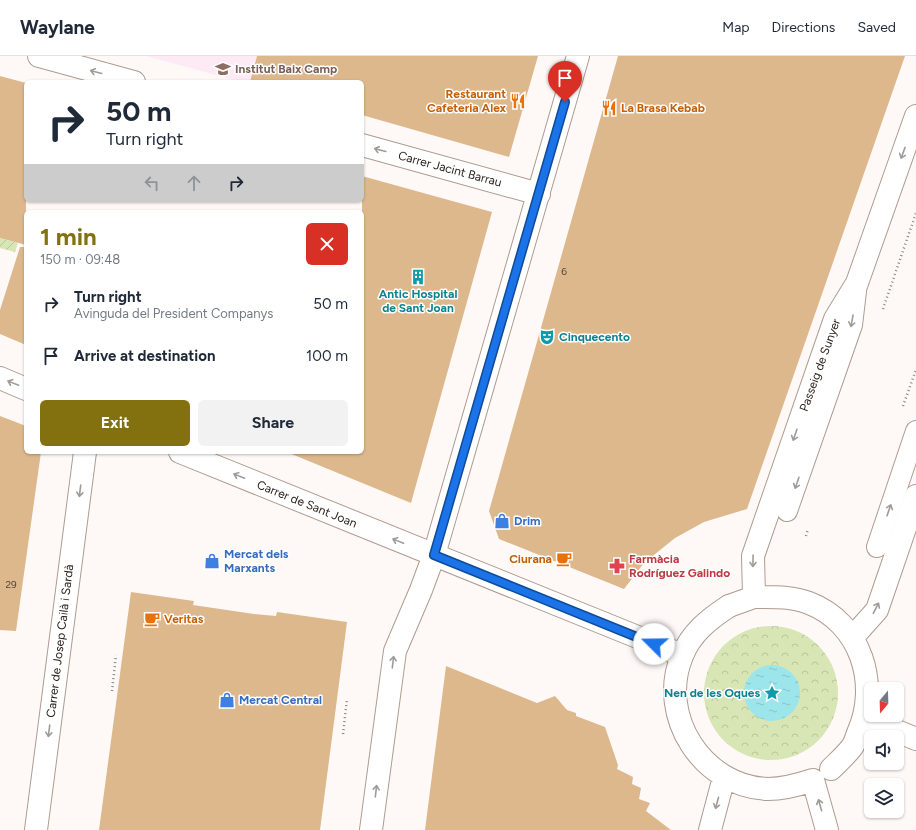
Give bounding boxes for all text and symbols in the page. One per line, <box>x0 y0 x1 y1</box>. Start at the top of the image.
text: Waylane <box>20 16 95 39</box>
text: Map <box>722 19 750 36</box>
text: Directions <box>772 19 835 36</box>
text: Saved <box>857 19 896 36</box>
school or university icon: Institut Baix Camp <box>214 60 232 78</box>
pin <box>548 61 582 102</box>
place label: Institut Baix Camp <box>235 62 337 76</box>
icon: arrive <box>554 67 576 89</box>
one-way arrow <box>90 68 103 75</box>
place label: Restaurant Cafeteria Alex <box>427 87 507 115</box>
restaurant icon: Restaurant Cafeteria Alex <box>509 92 527 110</box>
text: 50 m <box>106 94 172 128</box>
icon: right <box>40 96 92 148</box>
restaurant icon: La Brasa Kebab <box>600 99 618 117</box>
place label: La Brasa Kebab <box>621 101 705 115</box>
text: Turn right <box>106 128 183 150</box>
one-way arrow <box>374 146 387 153</box>
one-way arrow <box>899 146 906 159</box>
street label: Carrer Jacint Barrau <box>397 148 503 190</box>
icon: left <box>141 172 163 194</box>
icon: ahead <box>183 172 205 194</box>
icon: right <box>225 172 247 194</box>
text: 1 min <box>40 222 97 251</box>
button: close <box>306 223 348 265</box>
text: 150 m · 09:48 <box>40 252 120 267</box>
house number: 6 <box>561 265 567 278</box>
building icon: Antic Hospital de Sant Joan <box>409 268 427 286</box>
place label: Antic Hospital de Sant Joan <box>379 287 457 315</box>
text: Turn right <box>74 288 142 306</box>
icon: right <box>40 293 62 315</box>
text: 50 m <box>313 295 348 313</box>
text: Avinguda del President Companys <box>74 306 273 321</box>
one-way arrow <box>847 314 855 327</box>
street label: Passeig de Sunyer <box>797 317 843 413</box>
theatre icon: Cinquecento <box>538 328 556 346</box>
place label: Cinquecento <box>559 330 630 344</box>
icon: arrive <box>40 345 62 367</box>
text: Arrive at destination <box>74 347 215 365</box>
text: 100 m <box>306 347 348 365</box>
one-way arrow <box>7 379 19 387</box>
button: Exit <box>40 400 190 446</box>
button: Share <box>198 400 348 446</box>
one-way arrow <box>790 429 798 441</box>
one-way arrow <box>233 471 245 479</box>
one-way arrow <box>793 476 800 489</box>
street label: Carrer de Sant Joan <box>255 478 359 531</box>
one-way arrow <box>76 484 84 497</box>
one-way arrow <box>886 504 893 517</box>
shop icon: Drim <box>493 512 511 530</box>
place label: Drim <box>514 514 541 528</box>
one-way arrow <box>392 536 404 544</box>
place label: Mercat dels Marxants <box>224 547 289 575</box>
cafe icon: Ciurana <box>555 550 573 568</box>
shop icon: Mercat dels Marxants <box>203 552 221 570</box>
place label: Ciurana <box>509 552 552 566</box>
place label: Farmàcia Rodríguez Galindo <box>629 552 730 580</box>
one-way arrow <box>750 554 757 567</box>
pharmacy icon: Farmàcia Rodríguez Galindo <box>608 557 626 575</box>
street label: Carrer de Josep Cailà i Sardà <box>44 564 76 718</box>
house number: 29 <box>5 578 17 591</box>
one-way arrow <box>873 602 880 614</box>
cafe icon: Veritas <box>143 610 161 628</box>
place label: Veritas <box>164 612 204 626</box>
position arrow <box>633 623 675 665</box>
one-way arrow <box>389 656 397 669</box>
north arrow <box>864 682 904 722</box>
map controls <box>864 682 904 818</box>
place icon: Nen de les Oques <box>763 684 781 702</box>
place label: Nen de les Oques <box>664 686 760 700</box>
shop icon: Mercat Central <box>218 691 236 709</box>
place label: Mercat Central <box>239 693 322 707</box>
one-way arrow <box>45 724 52 737</box>
button: sound <box>864 730 904 770</box>
button: layers <box>864 778 904 818</box>
one-way arrow <box>372 785 380 798</box>
one-way arrow <box>713 797 720 810</box>
one-way arrow <box>816 799 823 812</box>

